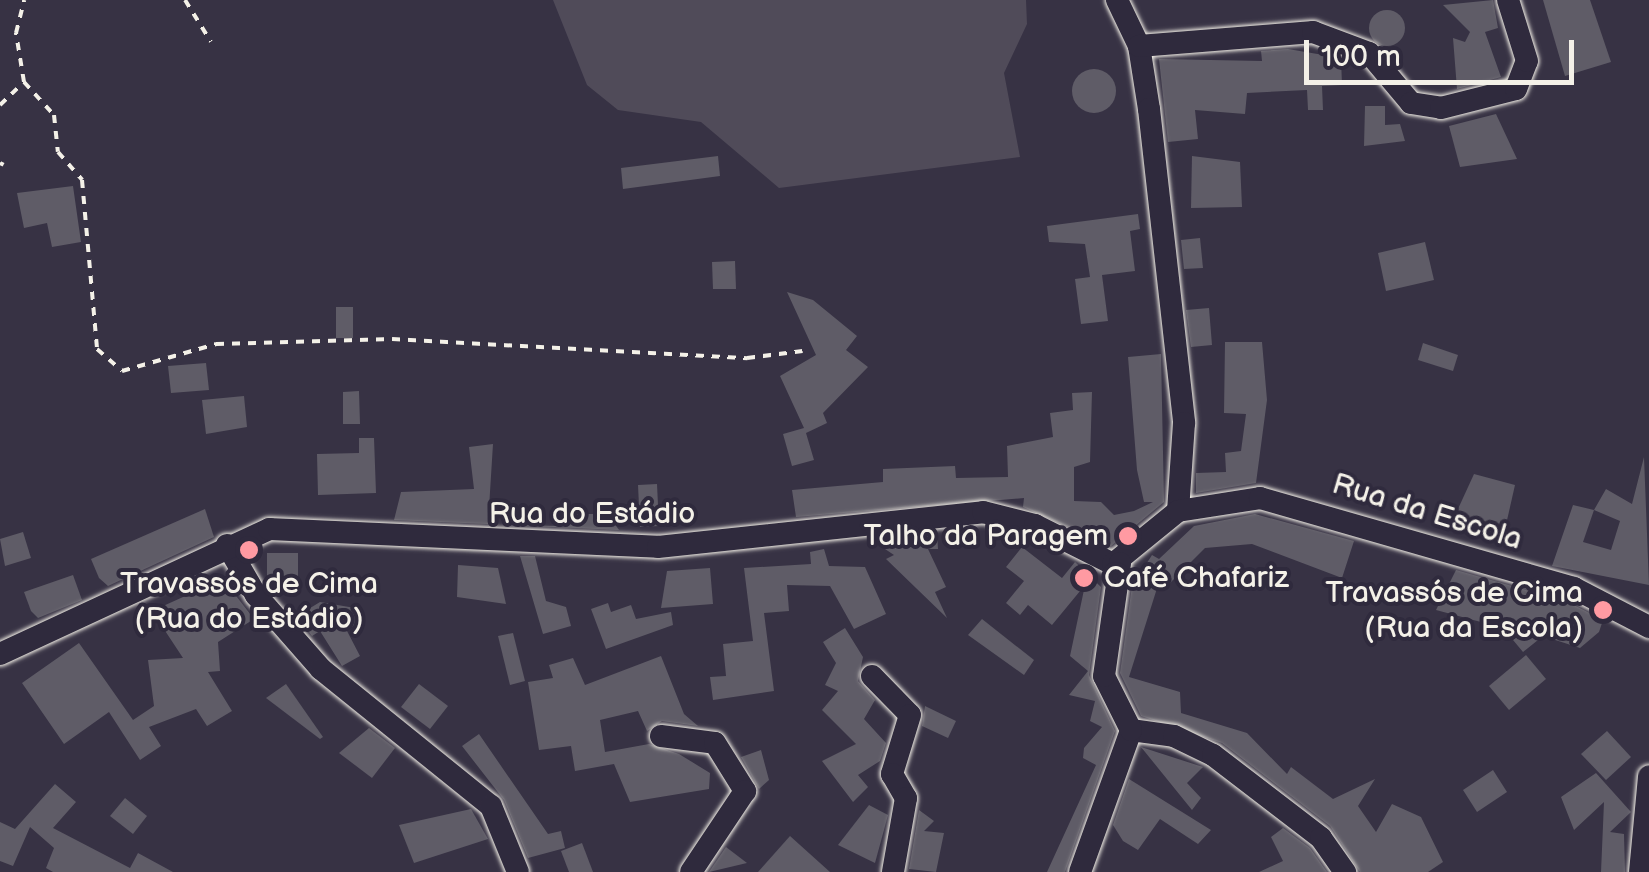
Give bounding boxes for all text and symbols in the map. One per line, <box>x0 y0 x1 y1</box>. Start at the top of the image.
scale bar <box>1309 20 1579 82</box>
text: 100 m <box>1321 39 1401 75</box>
street label: Rua da Escola <box>1328 466 1526 558</box>
street label: Rua do Estádio <box>489 496 695 532</box>
place label: Talho da Paragem <box>864 518 1108 554</box>
marker: Talho da Paragem <box>1117 525 1139 547</box>
marker: Travassós de Cima (Rua do Estádio) <box>238 539 260 561</box>
place label: Café Chafariz <box>1104 560 1289 596</box>
place label: Travassós de Cima (Rua do Estádio) <box>120 566 378 636</box>
marker: Café Chafariz <box>1073 567 1095 589</box>
place label: Travassós de Cima (Rua da Escola) <box>1325 575 1583 646</box>
marker: Travassós de Cima (Rua da Escola) <box>1592 599 1614 621</box>

